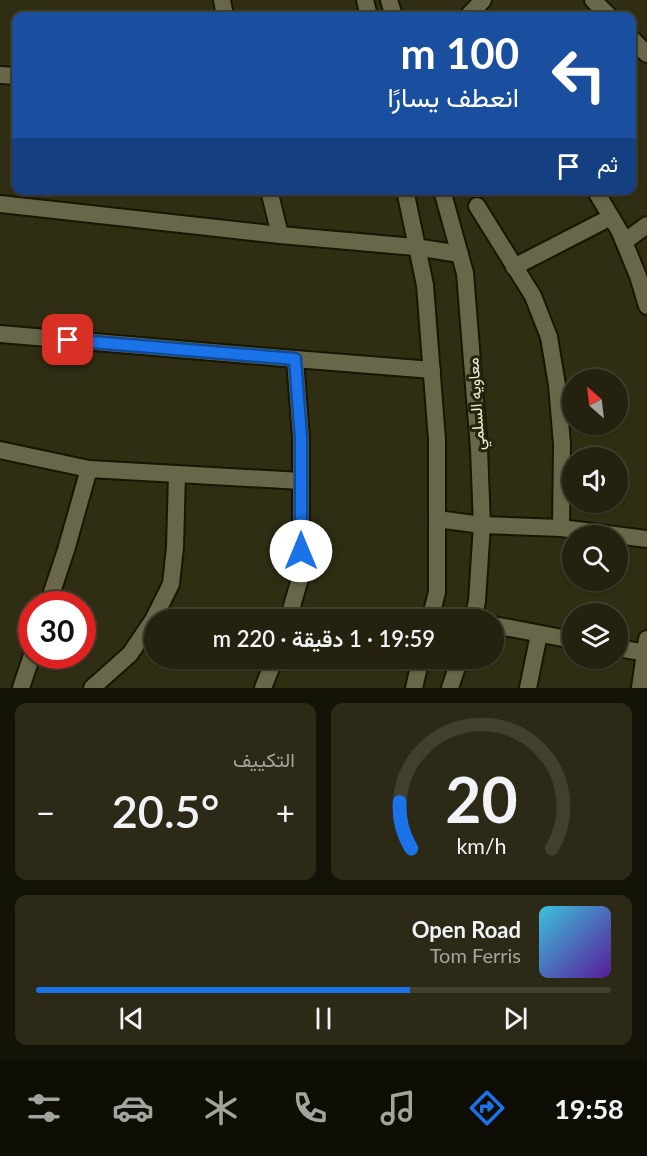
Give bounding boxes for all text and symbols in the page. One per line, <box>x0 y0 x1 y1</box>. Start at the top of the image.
text: 100 m <box>401 28 519 78</box>
icon: left <box>540 36 618 114</box>
text: انعطف يسارًا <box>387 80 519 113</box>
icon: arrive <box>552 150 585 183</box>
text: ثم <box>597 150 618 177</box>
pin <box>42 314 93 365</box>
icon: arrive <box>51 323 84 356</box>
street label: معاويه السلمي <box>462 357 493 451</box>
north arrow <box>562 369 628 435</box>
map controls <box>562 369 628 669</box>
button: sound <box>562 447 628 513</box>
position arrow <box>269 519 333 583</box>
button: search <box>562 525 628 591</box>
speed limit sign: 30 <box>18 591 96 669</box>
button: layers <box>562 603 628 669</box>
text: 19:59 · 1 دقيقة · 220 m <box>213 625 435 652</box>
text: التكييف <box>233 747 295 771</box>
text: 20 <box>445 761 518 836</box>
text: 20.5° <box>112 784 219 838</box>
text: − <box>36 792 55 832</box>
text: + <box>276 792 295 832</box>
text: km/h <box>456 833 507 859</box>
text: Open Road <box>412 916 521 943</box>
text: Tom Ferris <box>430 943 521 967</box>
icon: previous <box>115 1002 148 1035</box>
icon: pause <box>307 1002 340 1035</box>
icon: next <box>499 1002 532 1035</box>
icon: filters <box>23 1087 65 1129</box>
icon: car <box>112 1087 154 1129</box>
icon: climate <box>200 1087 242 1129</box>
icon: phone <box>289 1087 331 1129</box>
icon: music <box>377 1087 419 1129</box>
icon: directions <box>466 1087 508 1129</box>
text: 19:58 <box>554 1092 624 1125</box>

